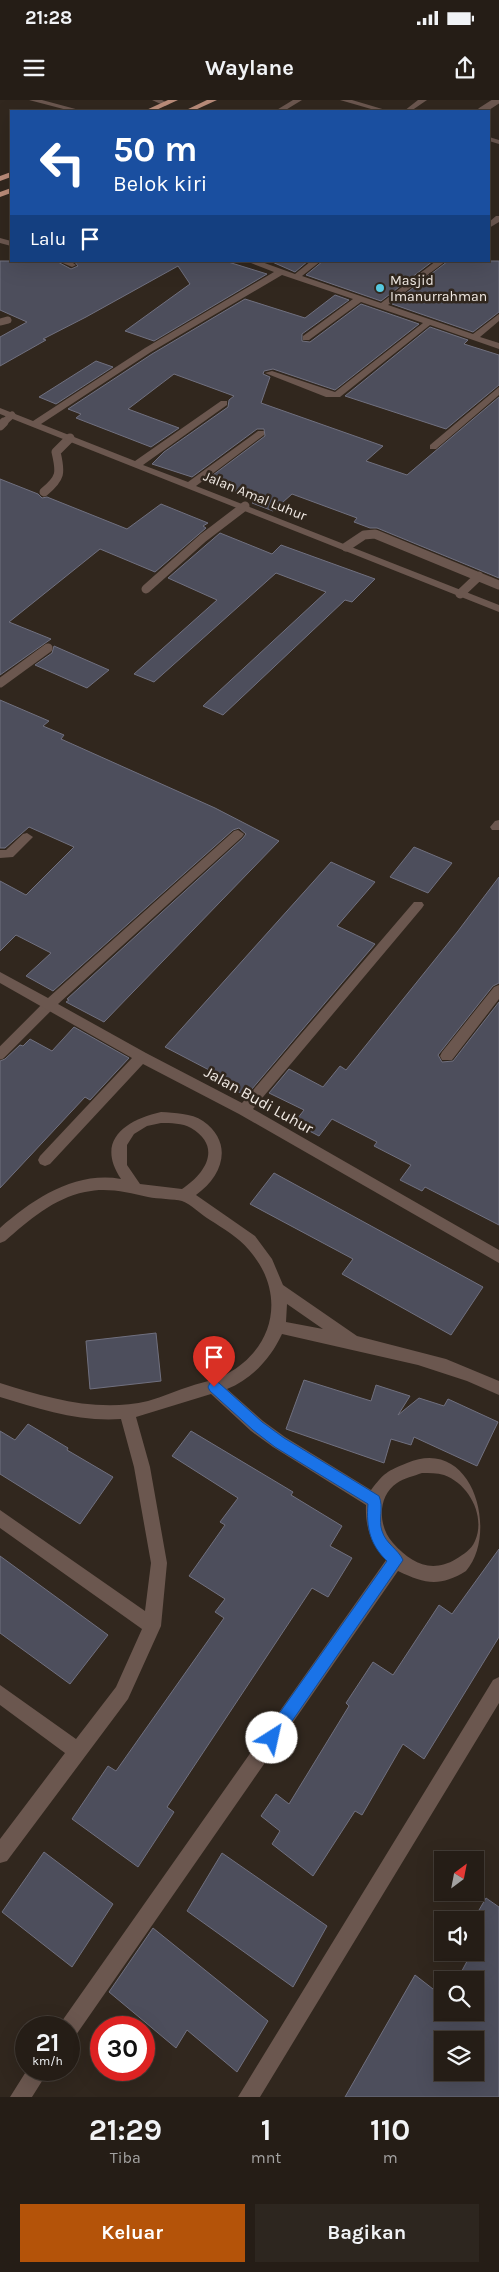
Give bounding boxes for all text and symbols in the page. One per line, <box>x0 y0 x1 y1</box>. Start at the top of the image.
text: 21:28 <box>25 7 72 29</box>
icon: menu <box>20 54 48 82</box>
icon: share <box>451 54 479 82</box>
text: Waylane <box>205 55 294 81</box>
text: 50 m <box>113 129 198 170</box>
icon: left <box>30 130 95 195</box>
text: Belok kiri <box>113 171 207 197</box>
icon: arrive <box>76 225 104 253</box>
text: Lalu <box>30 228 66 250</box>
place label: Masjid Imanurrahman <box>390 272 487 305</box>
marker: Masjid Imanurrahman <box>374 282 386 294</box>
street label: Jalan Amal Luhur <box>201 468 310 525</box>
street label: Jalan Budi Luhur <box>201 1062 317 1138</box>
pin <box>193 1336 235 1387</box>
icon: arrive <box>200 1343 228 1371</box>
position arrow <box>245 1711 297 1763</box>
north arrow <box>434 1851 484 1901</box>
map controls <box>434 1851 484 2081</box>
button: sound <box>434 1911 484 1961</box>
button: search <box>434 1971 484 2021</box>
speed limit sign: 30 <box>90 2016 155 2081</box>
text: 21 <box>35 2028 60 2057</box>
button: layers <box>434 2031 484 2081</box>
text: km/h <box>32 2054 63 2068</box>
text: 21:29 <box>89 2112 162 2148</box>
text: 1 <box>261 2112 271 2148</box>
text: 110 <box>370 2112 410 2148</box>
text: Tiba <box>110 2148 141 2167</box>
text: mnt <box>251 2148 281 2167</box>
text: m <box>383 2148 398 2167</box>
button: Keluar <box>20 2204 245 2262</box>
button: Bagikan <box>255 2204 479 2262</box>

